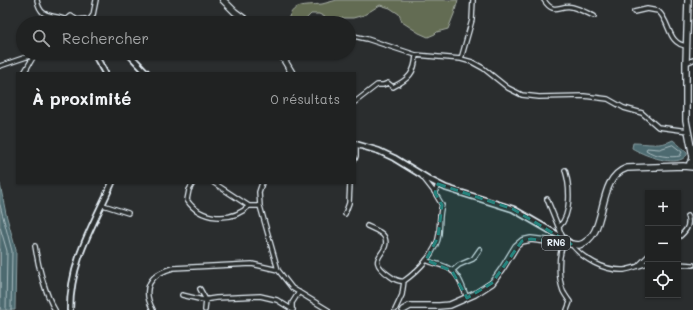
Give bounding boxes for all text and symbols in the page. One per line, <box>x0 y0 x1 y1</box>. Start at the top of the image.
search box <box>16 16 356 60</box>
icon: search <box>30 27 52 49</box>
text: Rechercher <box>62 28 149 48</box>
text: À proximité <box>32 87 131 109</box>
text: 0 résultats <box>270 90 340 107</box>
map controls <box>645 190 681 298</box>
button: + <box>645 190 681 226</box>
button: − <box>645 226 681 262</box>
road number: RN6 <box>542 236 570 250</box>
button: locate <box>645 262 681 298</box>

